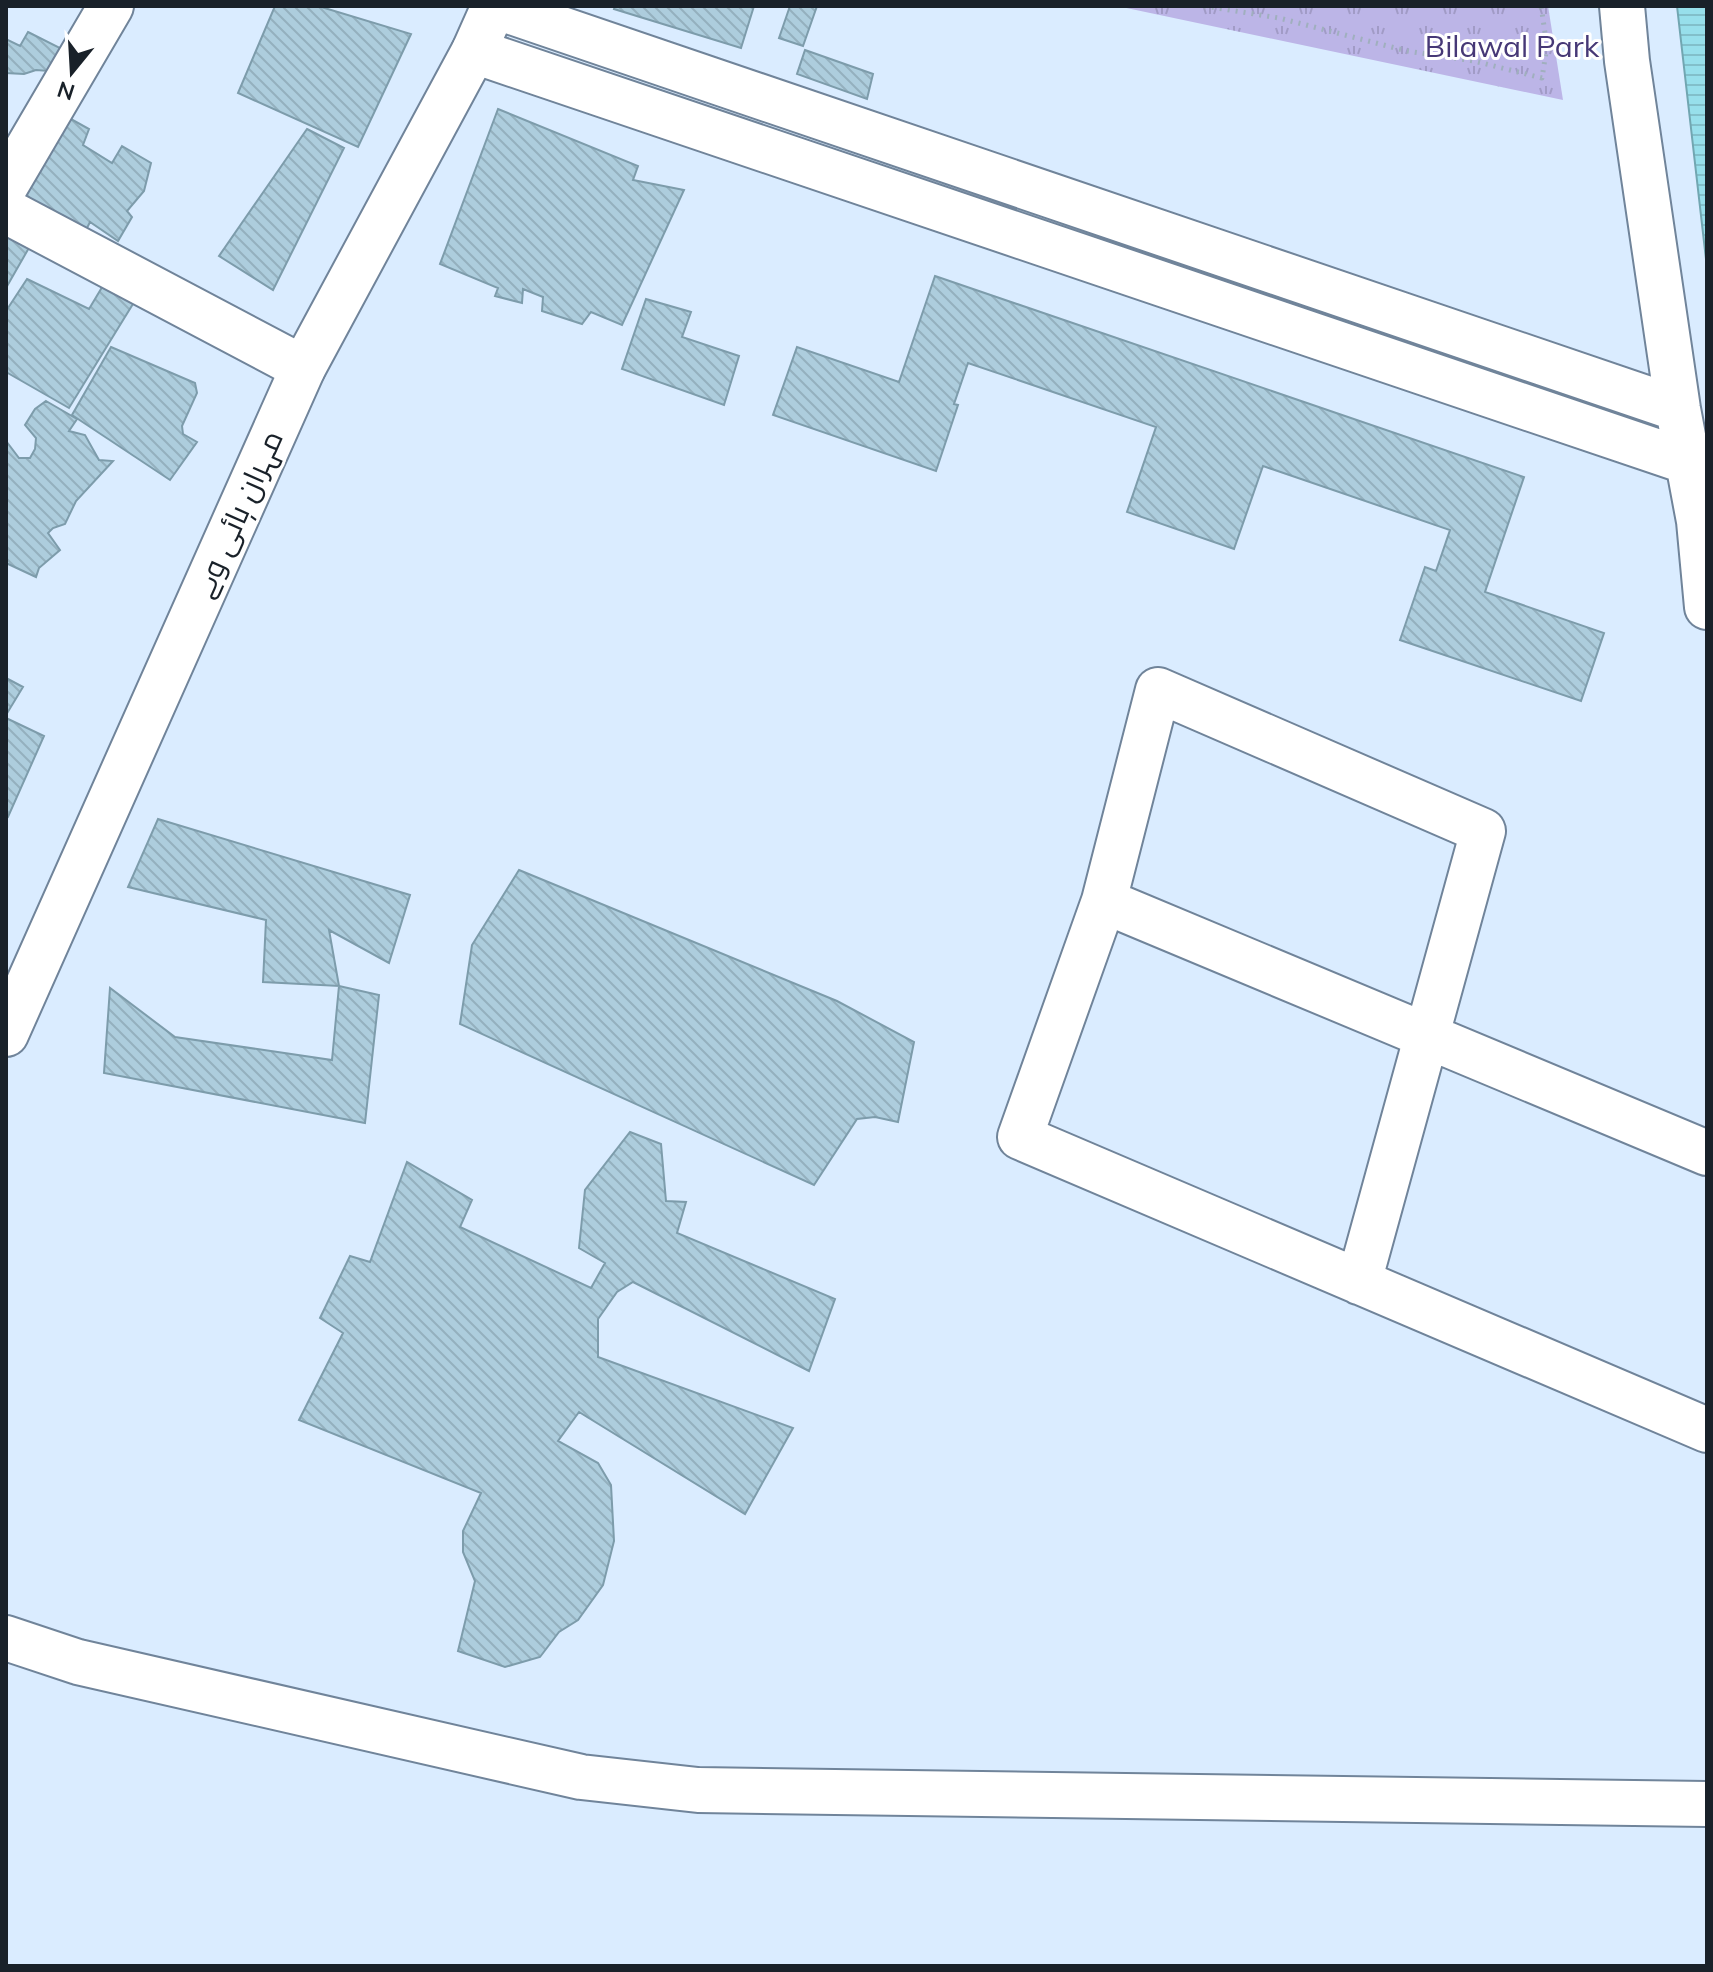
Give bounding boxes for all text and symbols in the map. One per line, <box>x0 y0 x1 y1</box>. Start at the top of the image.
park label: Bilawal Park <box>1425 27 1600 65</box>
north arrow <box>32 32 112 112</box>
text: N <box>54 75 78 107</box>
street label: مہران ہائی وے <box>183 424 293 604</box>

